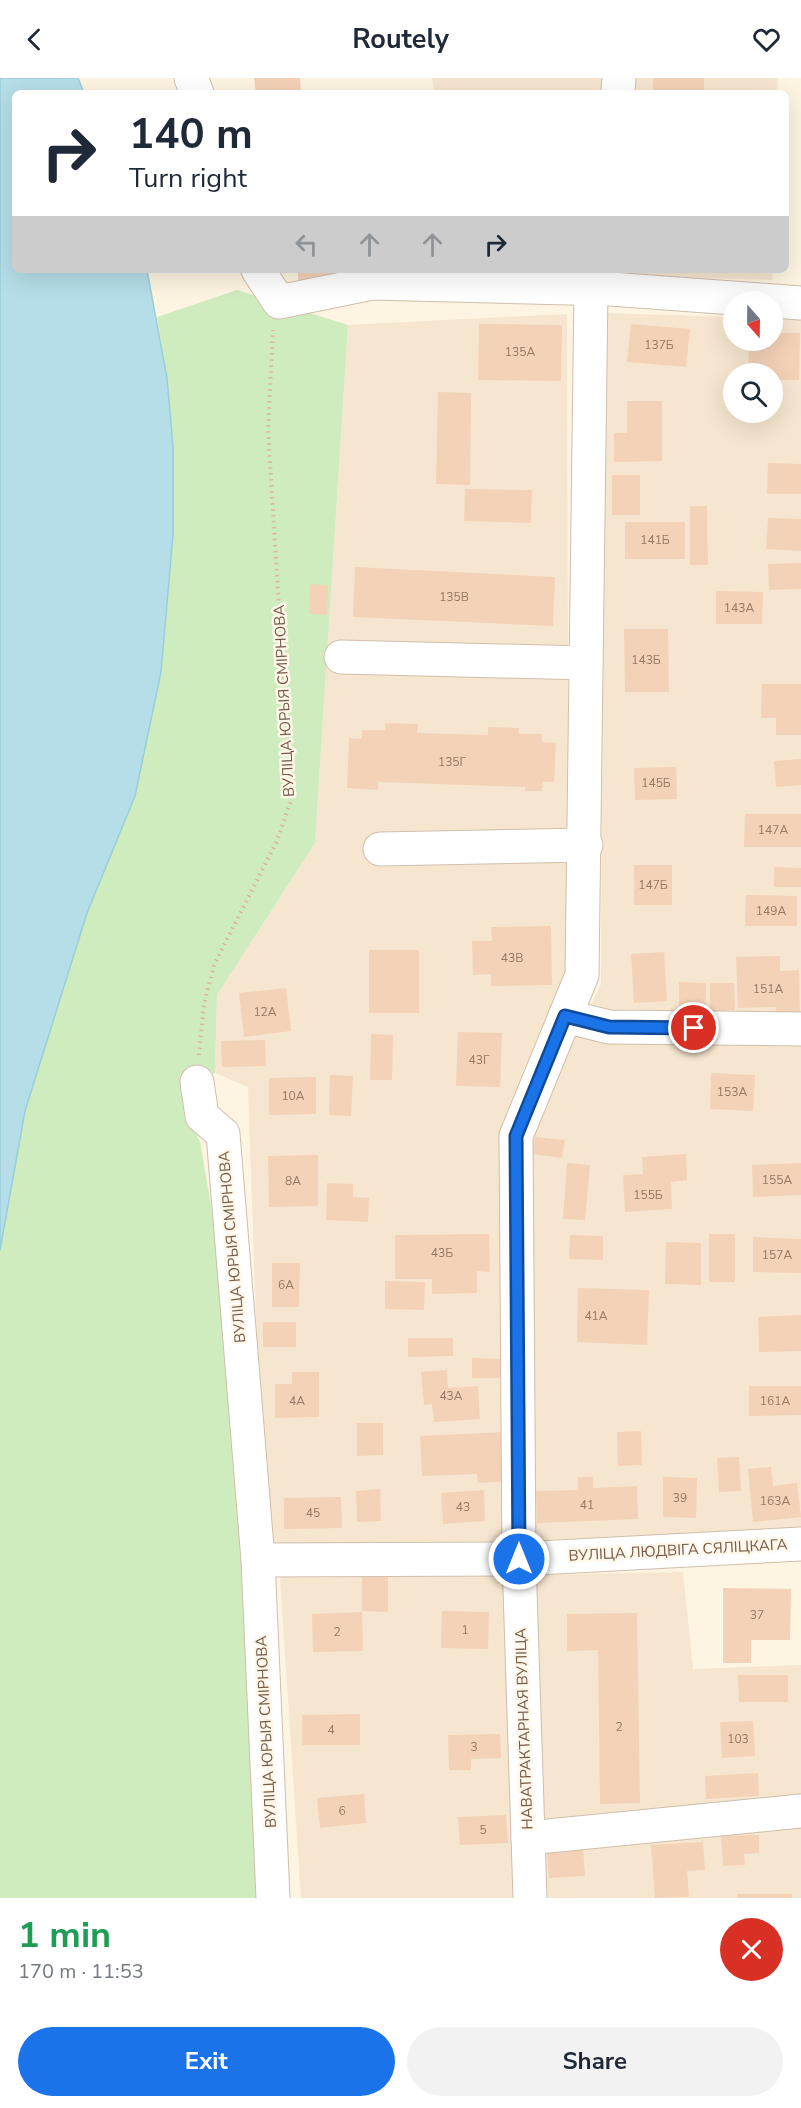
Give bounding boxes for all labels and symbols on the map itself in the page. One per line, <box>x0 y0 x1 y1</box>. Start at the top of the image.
north arrow <box>723 291 783 351</box>
house number: 137Б <box>644 337 674 353</box>
house number: 135А <box>505 344 535 360</box>
house number: 141Б <box>640 532 670 548</box>
house number: 135В <box>439 589 469 605</box>
house number: 143А <box>724 600 754 616</box>
street label: ВУЛІЦА ЮРЫЯ СМІРНОВА <box>269 604 299 798</box>
house number: 143Б <box>631 652 661 668</box>
house number: 135Г <box>438 754 467 770</box>
house number: 145Б <box>641 775 671 791</box>
house number: 147А <box>758 822 788 838</box>
house number: 147Б <box>638 877 668 893</box>
house number: 149А <box>756 903 786 919</box>
house number: 43В <box>501 950 523 966</box>
house number: 151А <box>753 981 783 997</box>
pin <box>668 1002 719 1053</box>
house number: 12А <box>253 1004 277 1020</box>
house number: 43Г <box>469 1052 490 1068</box>
house number: 153А <box>717 1084 747 1100</box>
house number: 10А <box>281 1088 305 1104</box>
street label: ВУЛІЦА ЮРЫЯ СМІРНОВА <box>214 1150 250 1344</box>
house number: 155А <box>762 1172 792 1188</box>
house number: 8А <box>285 1173 301 1189</box>
house number: 155Б <box>633 1187 663 1203</box>
house number: 43Б <box>431 1245 453 1261</box>
house number: 157А <box>762 1247 792 1263</box>
house number: 6А <box>278 1277 294 1293</box>
house number: 41А <box>584 1308 608 1324</box>
house number: 43А <box>439 1388 463 1404</box>
house number: 4А <box>289 1393 305 1409</box>
house number: 161А <box>760 1393 790 1409</box>
house number: 39 <box>673 1490 687 1506</box>
house number: 163А <box>760 1493 790 1509</box>
house number: 41 <box>580 1497 594 1513</box>
house number: 43 <box>456 1499 470 1515</box>
house number: 45 <box>306 1505 320 1521</box>
position arrow <box>487 1527 551 1591</box>
street label: ВУЛІЦА ЛЮДВІГА СЯЛІЦКАГА <box>568 1534 788 1566</box>
house number: 37 <box>750 1607 764 1623</box>
house number: 1 <box>461 1622 469 1638</box>
house number: 2 <box>333 1624 341 1640</box>
street label: НАВАТРАКТАРНАЯ ВУЛІЦА <box>510 1628 538 1830</box>
street label: ВУЛІЦА ЮРЫЯ СМІРНОВА <box>251 1635 281 1829</box>
house number: 2 <box>615 1719 623 1735</box>
house number: 4 <box>327 1722 335 1738</box>
house number: 103 <box>727 1731 749 1747</box>
house number: 3 <box>470 1739 478 1755</box>
house number: 6 <box>338 1803 346 1819</box>
house number: 5 <box>479 1822 487 1838</box>

